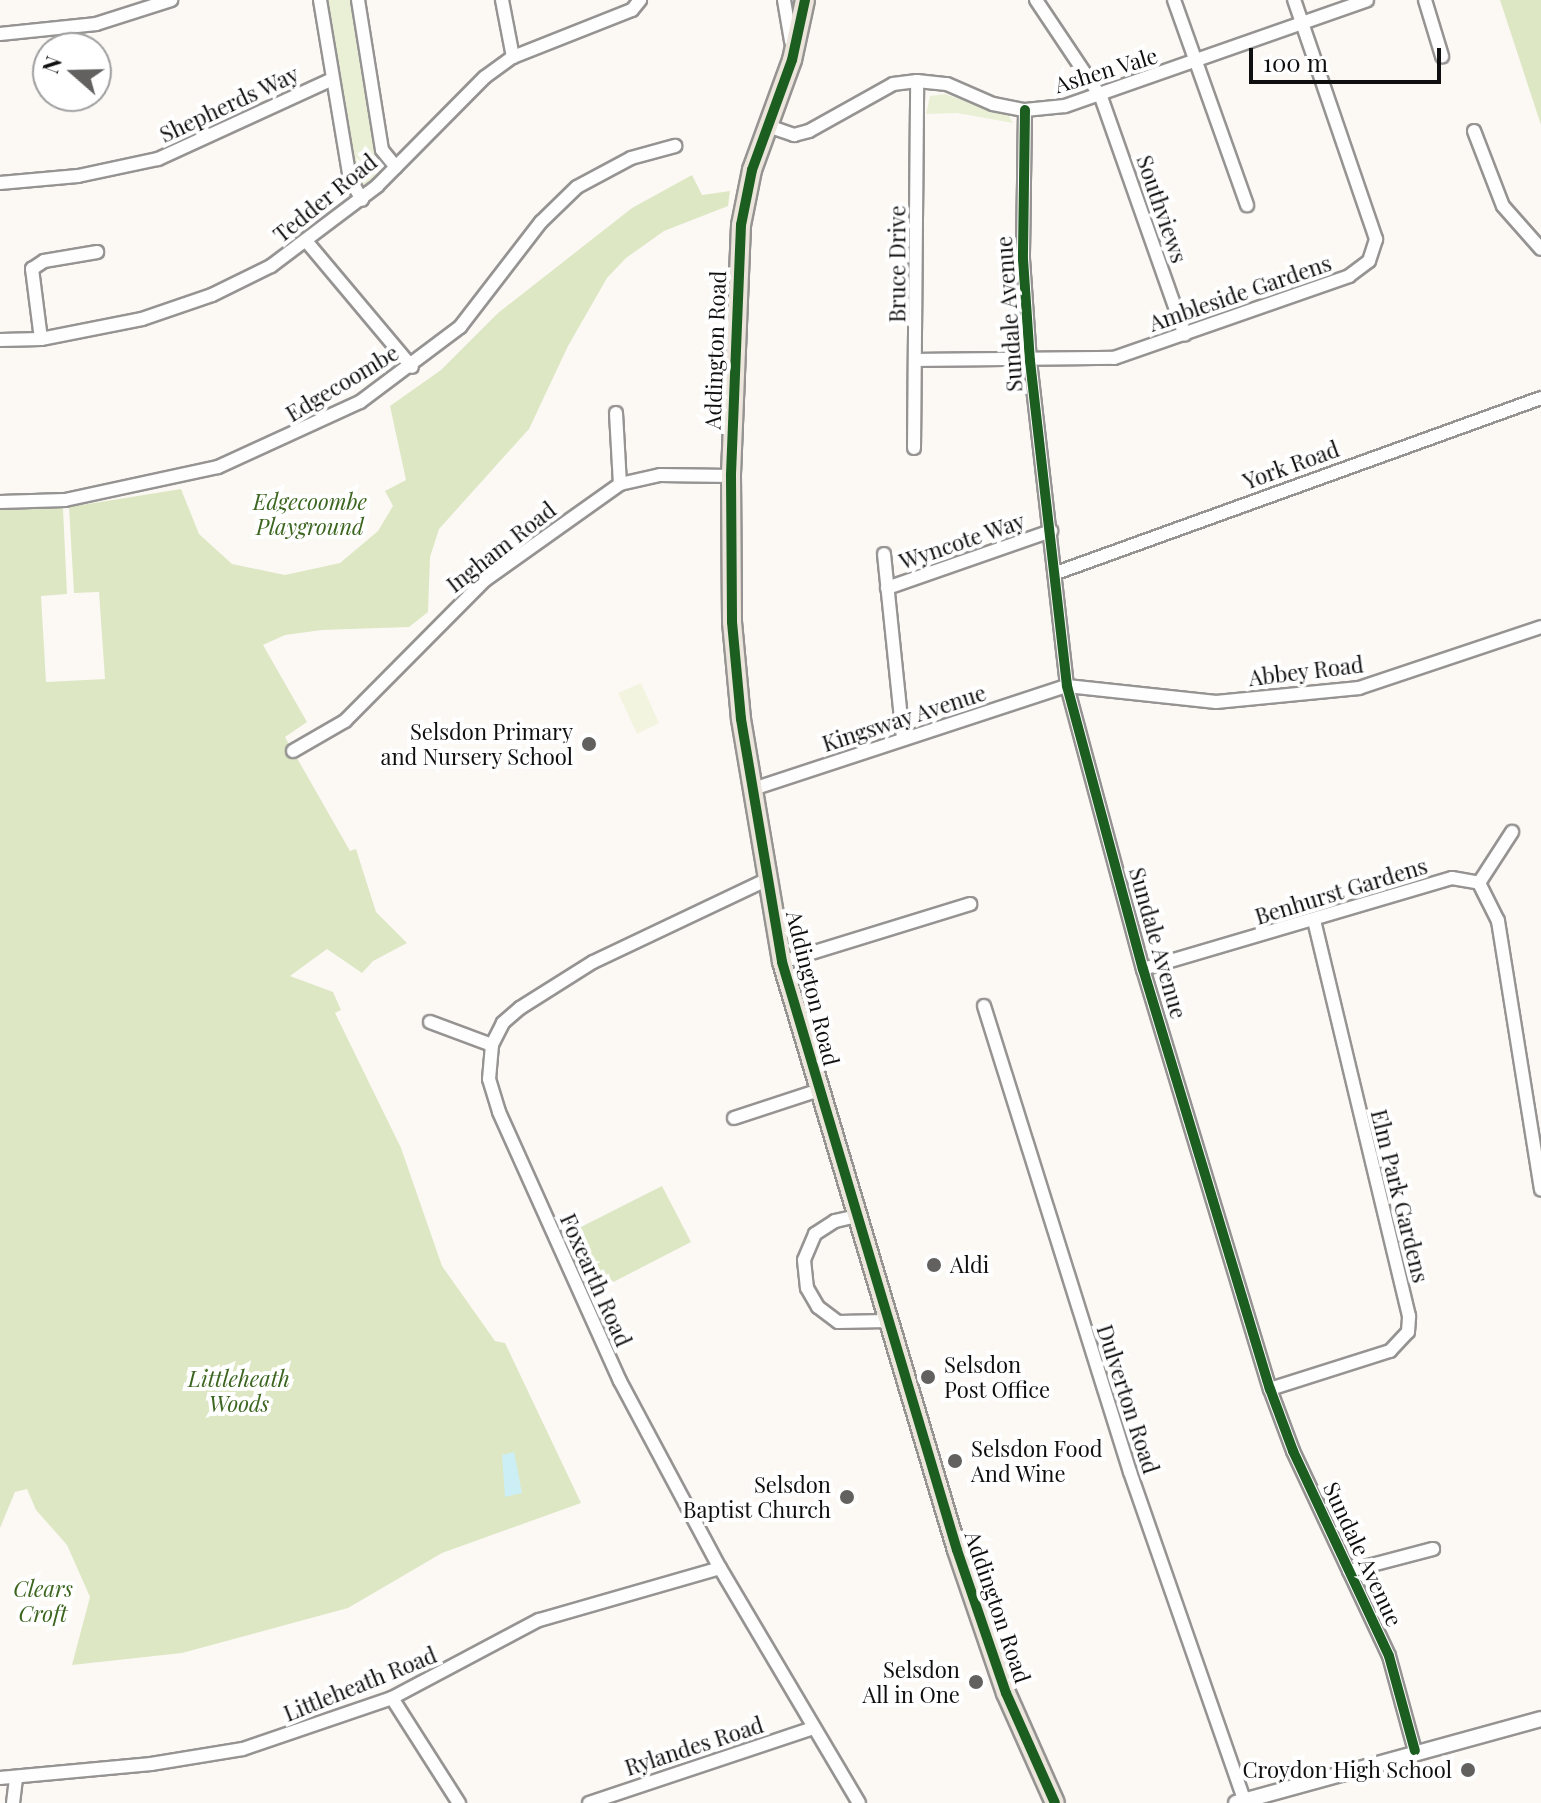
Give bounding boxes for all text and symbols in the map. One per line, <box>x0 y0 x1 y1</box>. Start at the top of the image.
north arrow <box>32 32 112 112</box>
scale bar <box>1253 32 1445 82</box>
street label: Ashen Vale <box>1051 42 1161 98</box>
text: 100 m <box>1263 46 1328 78</box>
text: N <box>35 52 68 77</box>
street label: Shepherds Way <box>155 60 303 148</box>
street label: Tedder Road <box>268 148 382 248</box>
street label: Southviews <box>1131 152 1193 266</box>
street label: Bruce Drive <box>884 205 910 323</box>
street label: Sundale Avenue <box>990 235 1028 393</box>
street label: Ambleside Gardens <box>1145 249 1335 337</box>
street label: Addington Road <box>699 270 731 430</box>
street label: Edgecoombe <box>281 339 403 427</box>
street label: York Road <box>1239 435 1343 495</box>
park label: Edgecoombe Playground <box>253 488 367 540</box>
street label: Ingham Road <box>441 496 561 598</box>
street label: Wyncote Way <box>895 507 1029 575</box>
street label: Abbey Road <box>1247 651 1365 691</box>
street label: Kingsway Avenue <box>818 679 990 757</box>
place label: Selsdon Primary and Nursery School <box>380 718 573 770</box>
marker: Selsdon Primary and Nursery School <box>580 735 598 753</box>
street label: Benhurst Gardens <box>1251 852 1431 930</box>
street label: Sundale Avenue <box>1124 864 1192 1022</box>
street label: Addington Road <box>781 908 845 1068</box>
street label: Elm Park Gardens <box>1366 1107 1434 1285</box>
street label: Foxearth Road <box>555 1209 637 1351</box>
place label: Aldi <box>950 1252 989 1278</box>
marker: Aldi <box>925 1256 943 1274</box>
street label: Dulverton Road <box>1092 1321 1164 1477</box>
place label: Selsdon Post Office <box>944 1351 1050 1402</box>
park label: Littleheath Woods <box>188 1365 290 1416</box>
marker: Selsdon Post Office <box>919 1368 937 1386</box>
place label: Selsdon Food And Wine <box>971 1435 1102 1486</box>
marker: Selsdon Food And Wine <box>946 1452 964 1470</box>
place label: Selsdon Baptist Church <box>682 1471 831 1522</box>
street label: Sundale Avenue <box>1318 1477 1408 1631</box>
marker: Selsdon Baptist Church <box>838 1488 856 1506</box>
street label: Addington Road <box>960 1528 1036 1686</box>
park label: Clears Croft <box>13 1575 73 1626</box>
street label: Littleheath Road <box>280 1641 440 1727</box>
place label: Selsdon All in One <box>862 1656 960 1708</box>
marker: Selsdon All in One <box>967 1673 985 1691</box>
street label: Rylandes Road <box>621 1711 767 1781</box>
place label: Croydon High School <box>1242 1757 1452 1783</box>
marker: Croydon High School <box>1459 1761 1477 1779</box>

